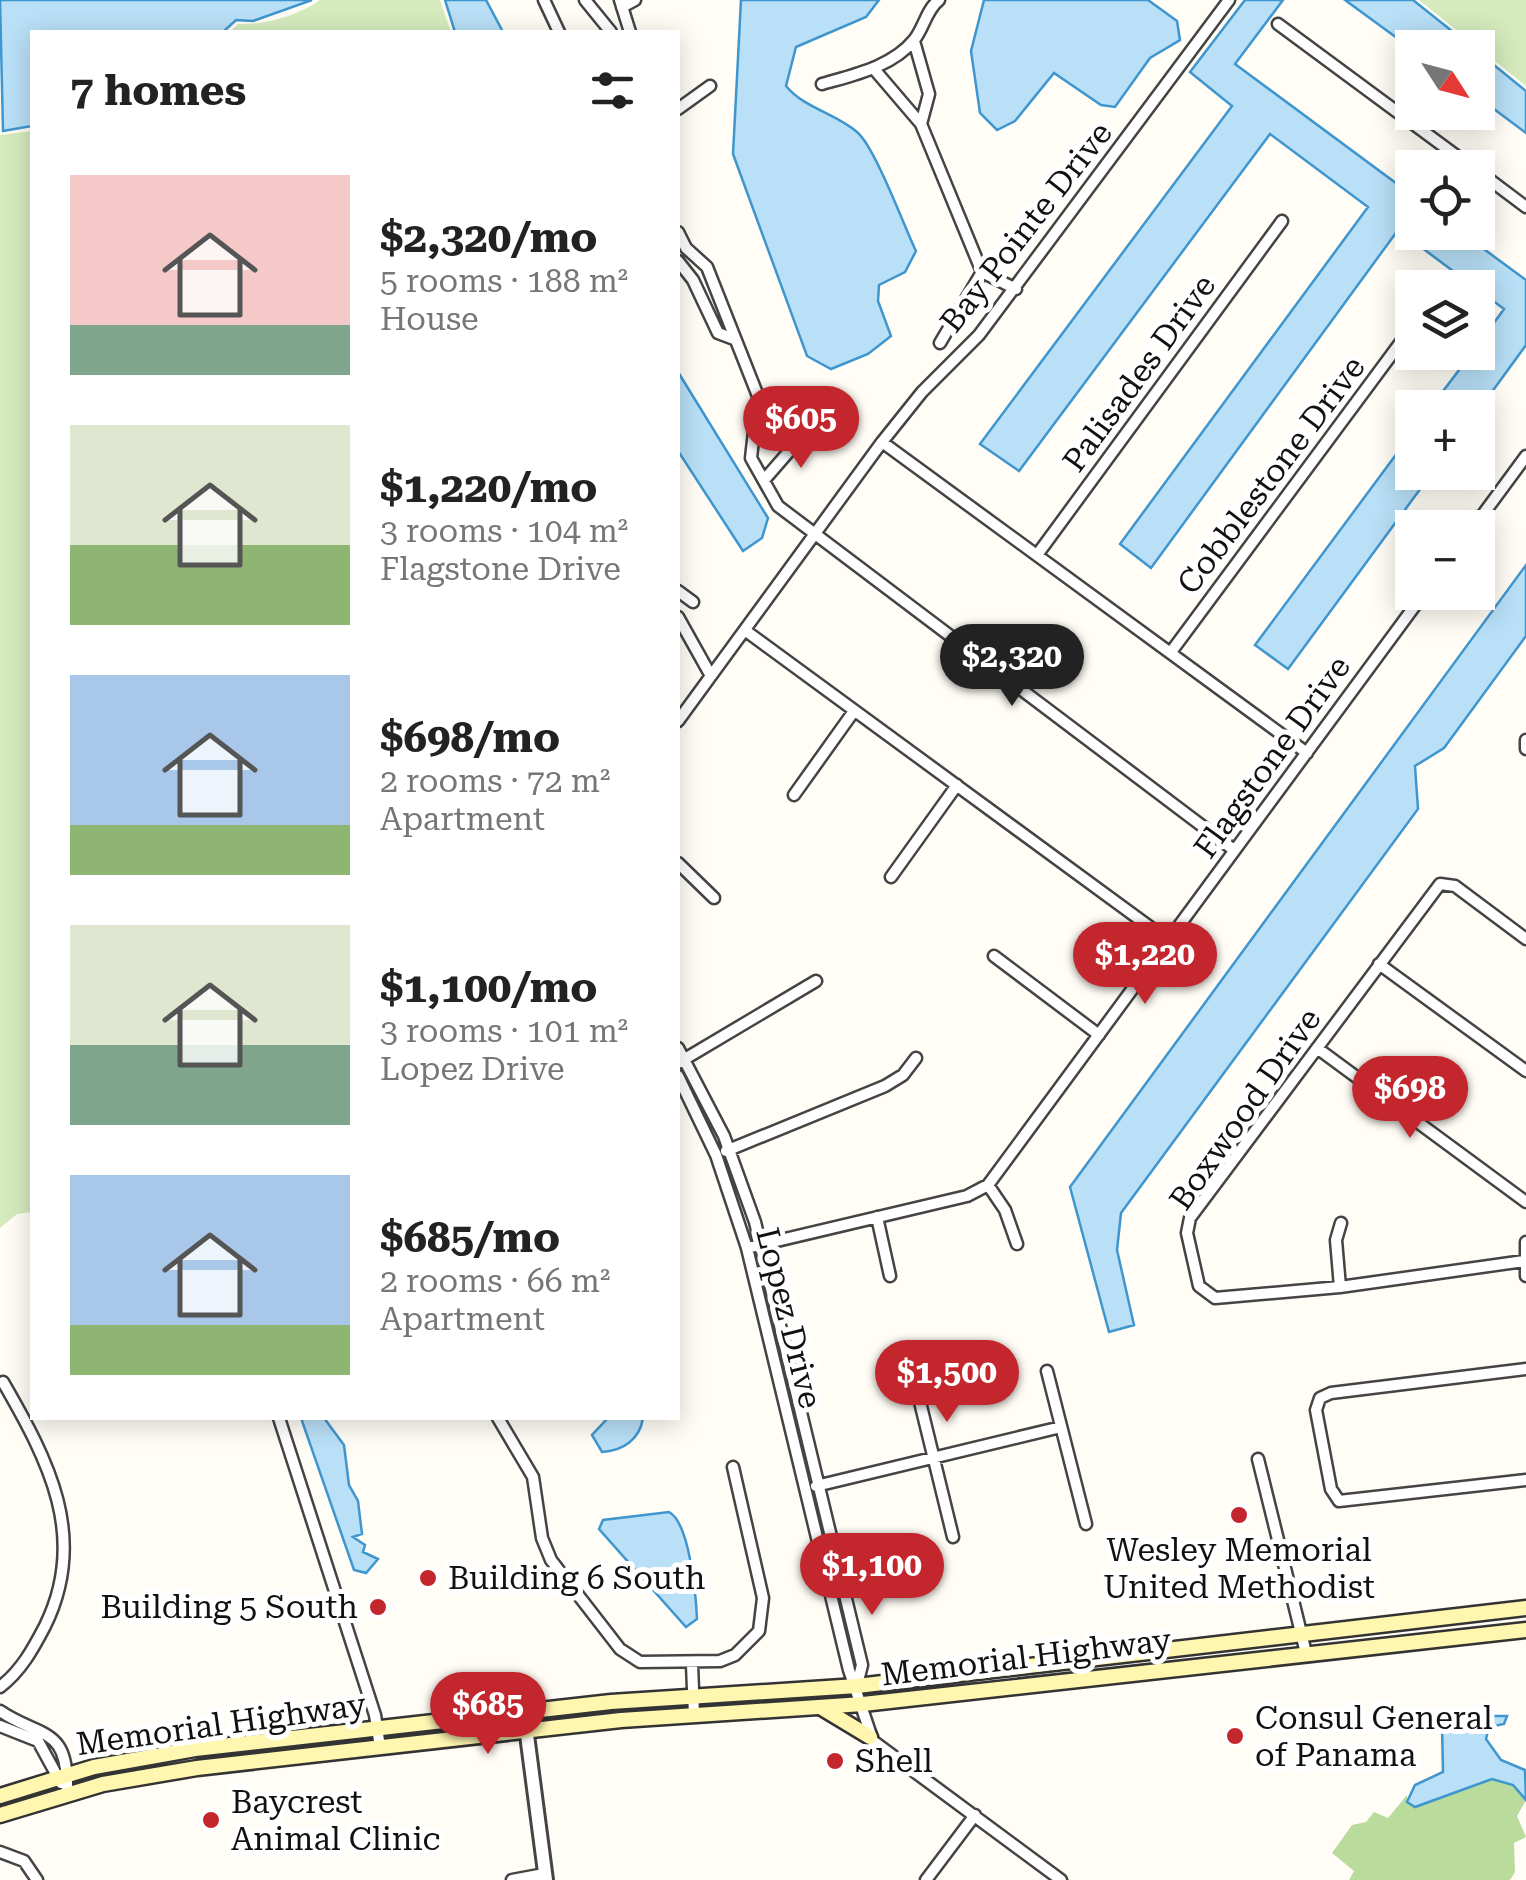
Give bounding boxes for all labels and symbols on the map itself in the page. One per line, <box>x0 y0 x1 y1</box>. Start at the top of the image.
north arrow <box>1395 30 1495 130</box>
street label: Bay Pointe Drive <box>932 114 1120 340</box>
street label: Palisades Drive <box>1055 267 1223 479</box>
street label: Cobblestone Drive <box>1169 349 1373 601</box>
pin: $605 <box>742 386 860 471</box>
pin: $2,320 <box>931 624 1093 709</box>
street label: Flagstone Drive <box>1186 648 1358 866</box>
pin: $1,220 <box>1064 922 1226 1007</box>
street label: Boxwood Drive <box>1161 1001 1329 1217</box>
pin: $698 <box>1351 1056 1469 1141</box>
street label: Lopez Drive <box>748 1224 830 1412</box>
pin: $1,500 <box>866 1340 1028 1425</box>
marker: Wesley Memorial United Methodist <box>1228 1504 1250 1526</box>
place label: Wesley Memorial United Methodist <box>1103 1531 1375 1606</box>
pin: $1,100 <box>791 1533 953 1618</box>
place label: Building 6 South <box>448 1559 705 1597</box>
marker: Building 6 South <box>417 1567 439 1589</box>
place label: Building 5 South <box>101 1588 358 1626</box>
marker: Building 5 South <box>367 1596 389 1618</box>
street label: Memorial Highway <box>879 1620 1173 1694</box>
pin: $685 <box>429 1672 547 1757</box>
street label: Memorial Highway <box>74 1685 368 1763</box>
place label: Consul General of Panama <box>1255 1699 1493 1774</box>
marker: Consul General of Panama <box>1224 1725 1246 1747</box>
place label: Shell <box>855 1742 933 1780</box>
marker: Shell <box>824 1750 846 1772</box>
place label: Baycrest Animal Clinic <box>231 1783 441 1858</box>
marker: Baycrest Animal Clinic <box>200 1809 222 1831</box>

